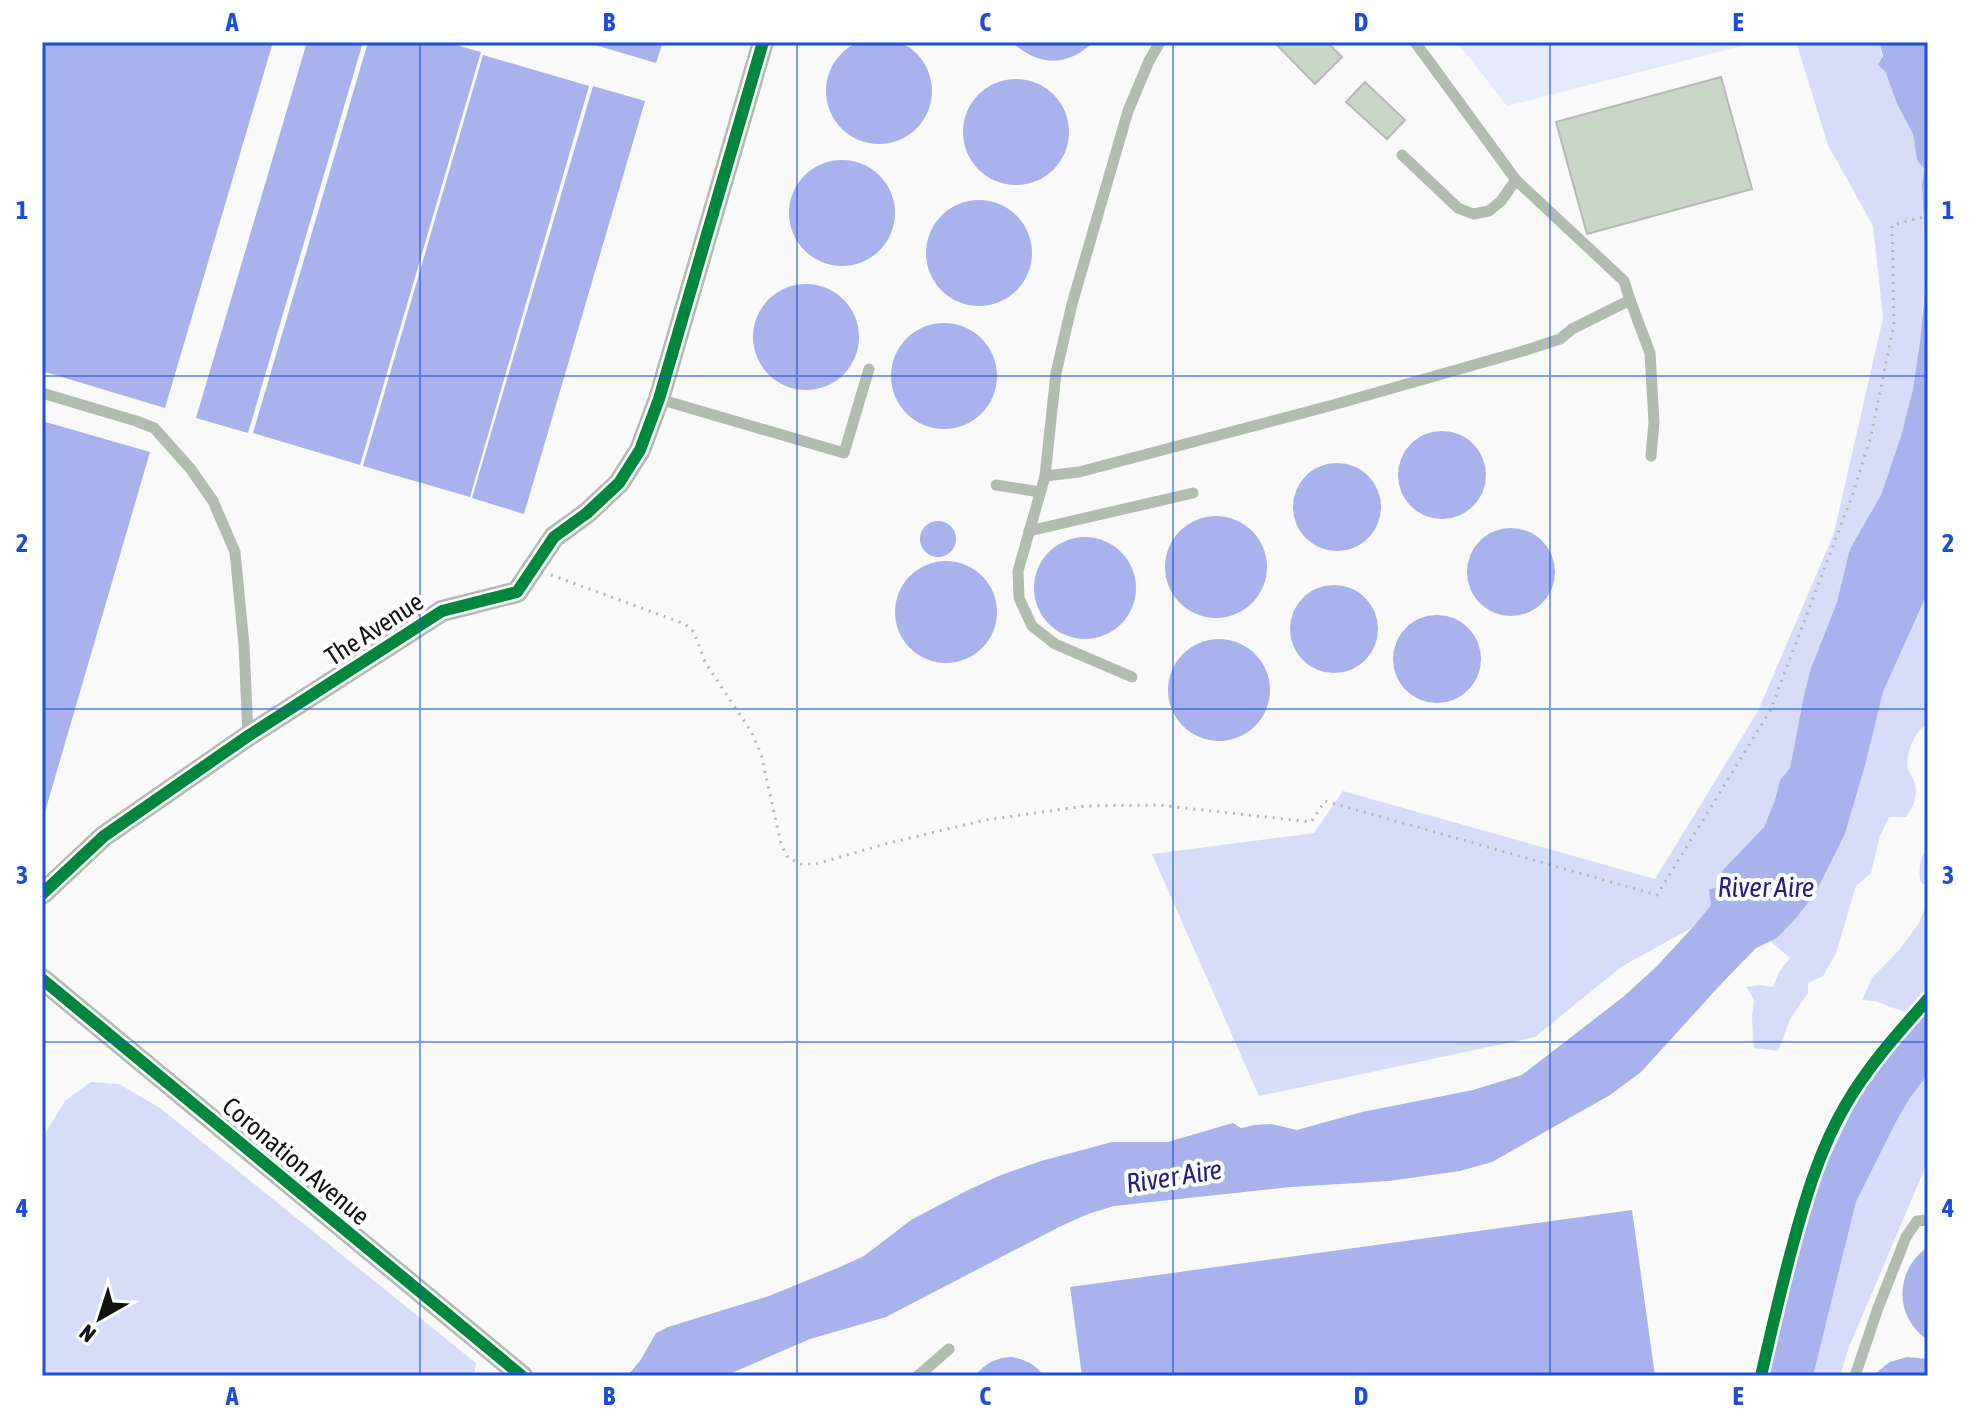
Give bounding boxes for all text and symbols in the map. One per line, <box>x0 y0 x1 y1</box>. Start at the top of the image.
text: A <box>225 7 239 37</box>
text: B <box>603 7 616 37</box>
text: C <box>979 7 991 37</box>
text: D <box>1354 7 1368 37</box>
text: E <box>1732 7 1744 37</box>
text: 1 <box>16 195 28 225</box>
text: 1 <box>1942 195 1954 225</box>
text: 2 <box>16 528 28 558</box>
text: 2 <box>1942 528 1954 558</box>
street label: The Avenue <box>319 586 429 672</box>
text: 3 <box>16 860 28 890</box>
text: 3 <box>1942 860 1954 890</box>
water label: River Aire <box>1718 871 1814 903</box>
street label: Coronation Avenue <box>217 1091 375 1231</box>
water label: River Aire <box>1124 1153 1224 1199</box>
text: 4 <box>15 1193 28 1223</box>
text: 4 <box>1941 1193 1954 1223</box>
north arrow <box>60 1278 140 1358</box>
text: N <box>74 1319 101 1348</box>
text: A <box>225 1381 239 1411</box>
text: B <box>603 1381 616 1411</box>
text: C <box>979 1381 991 1411</box>
text: D <box>1354 1381 1368 1411</box>
text: E <box>1732 1381 1744 1411</box>

